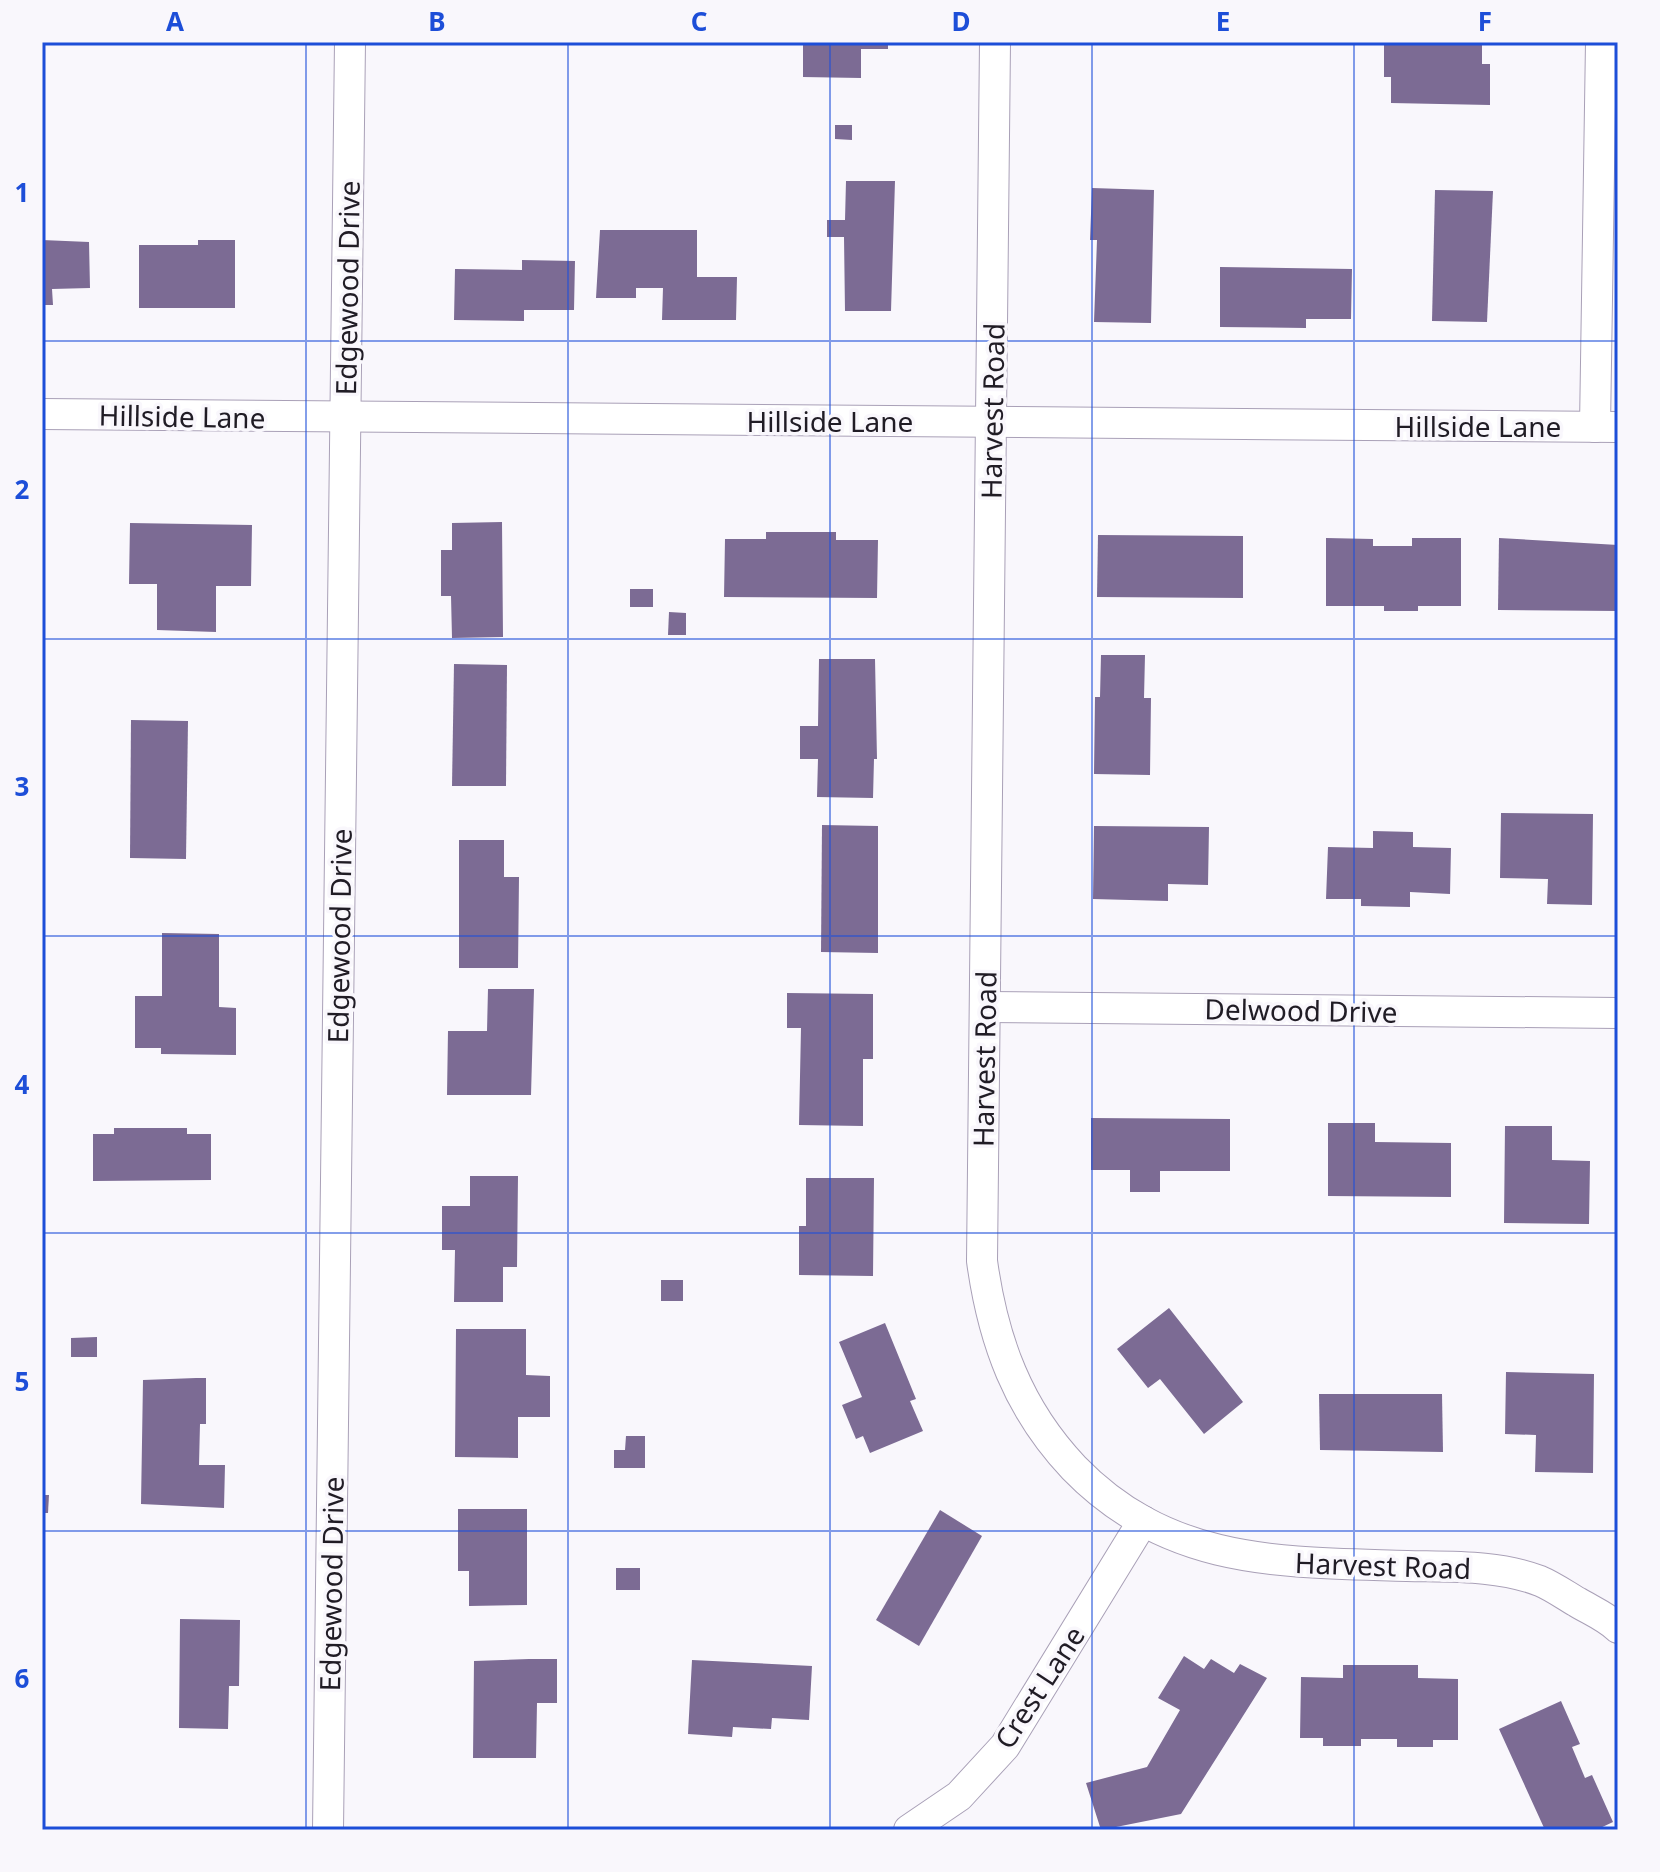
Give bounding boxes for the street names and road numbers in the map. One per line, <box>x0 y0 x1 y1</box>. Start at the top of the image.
street label: Edgewood Drive <box>326 180 368 396</box>
street label: Harvest Road <box>971 323 1013 499</box>
street label: Hillside Lane <box>98 396 266 436</box>
street label: Hillside Lane <box>747 402 913 440</box>
street label: Hillside Lane <box>1395 407 1561 445</box>
street label: Edgewood Drive <box>318 828 360 1044</box>
street label: Harvest Road <box>963 971 1005 1147</box>
street label: Delwood Drive <box>1204 989 1398 1031</box>
street label: Edgewood Drive <box>310 1476 352 1692</box>
street label: Harvest Road <box>1294 1543 1472 1587</box>
street label: Crest Lane <box>985 1618 1093 1756</box>

